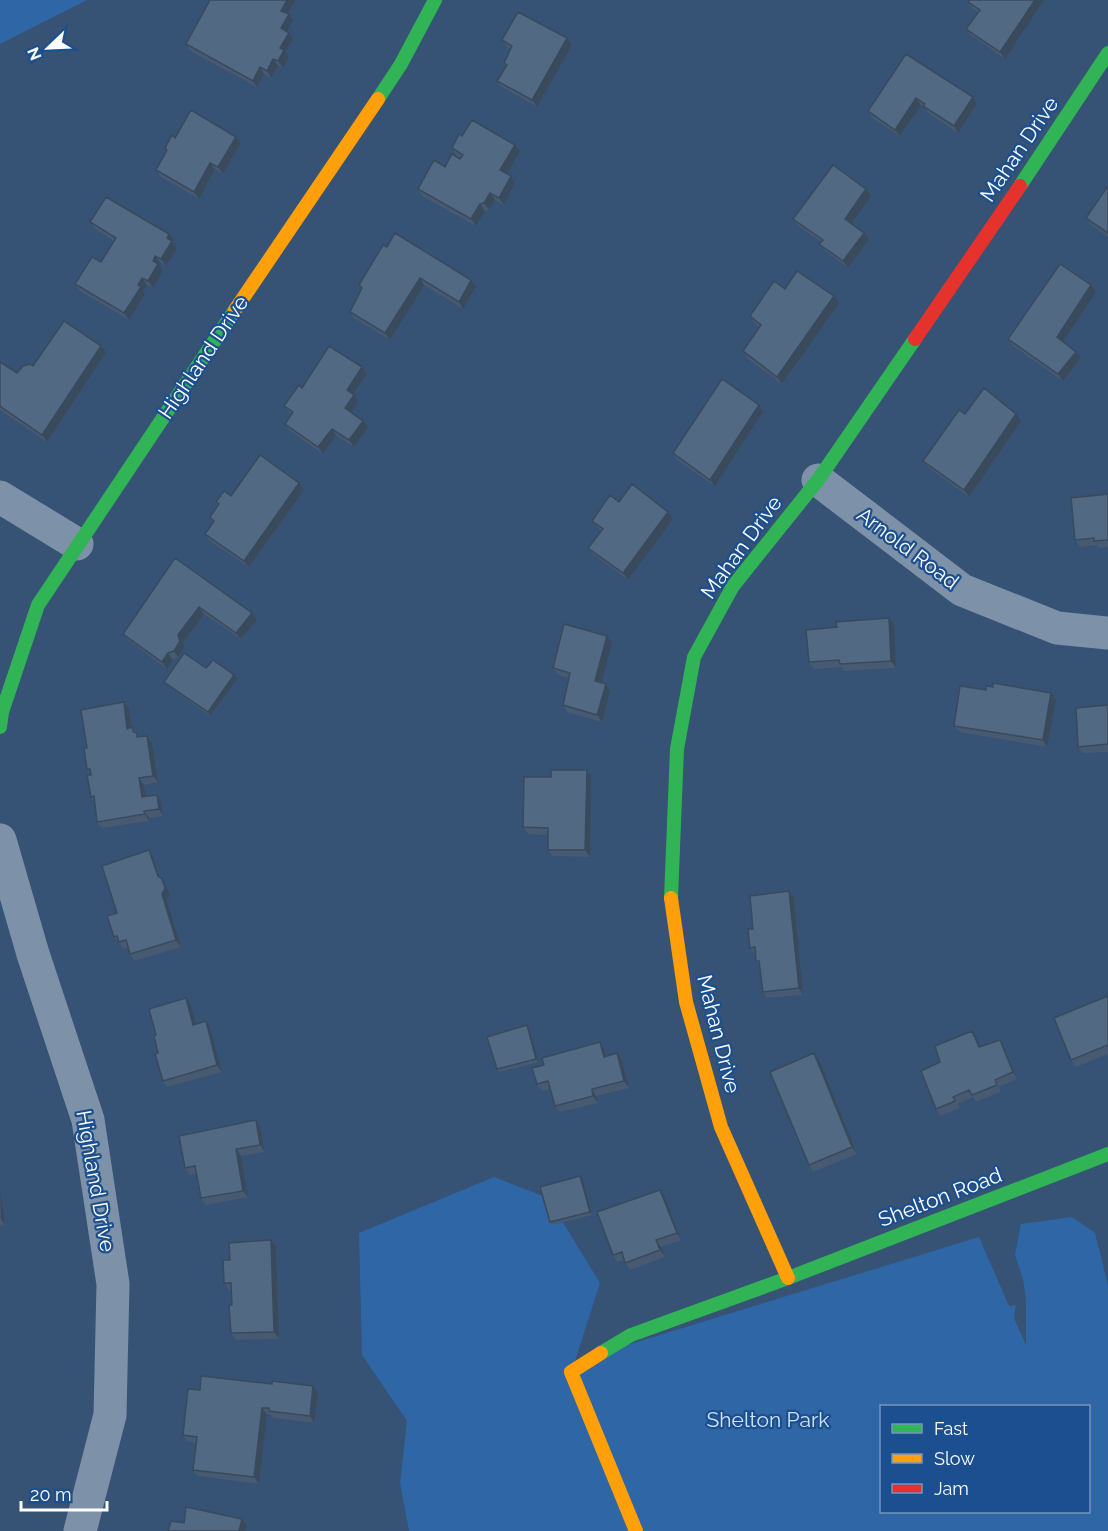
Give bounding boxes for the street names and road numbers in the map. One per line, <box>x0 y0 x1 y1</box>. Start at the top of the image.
street label: Mahan Drive <box>975 92 1063 206</box>
street label: Highland Drive <box>153 291 253 423</box>
street label: Mahan Drive <box>695 491 787 603</box>
street label: Arnold Road <box>852 502 964 594</box>
street label: Mahan Drive <box>692 972 746 1096</box>
street label: Highland Drive <box>71 1108 121 1254</box>
street label: Shelton Road <box>875 1162 1005 1232</box>

